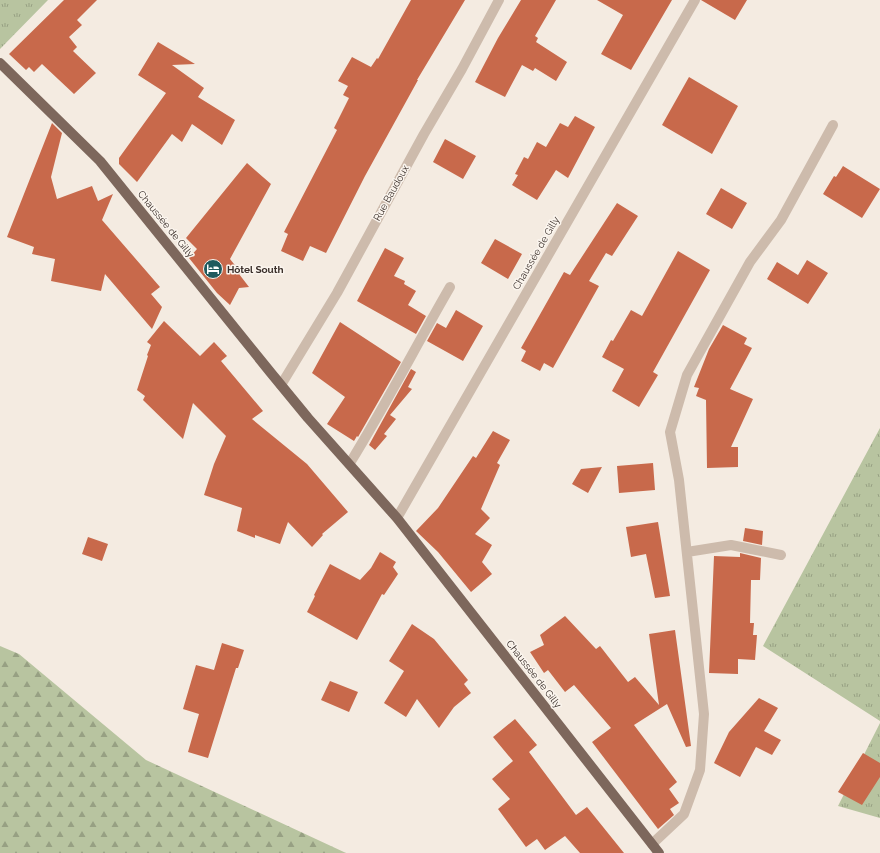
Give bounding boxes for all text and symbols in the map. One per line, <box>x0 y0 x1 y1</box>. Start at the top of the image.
street label: Rue Baudoux <box>371 163 411 223</box>
street label: Chaussée de Gilly <box>136 188 197 260</box>
street label: Chaussée de Gilly <box>511 214 562 292</box>
hotel icon: Hôtel South <box>202 258 224 280</box>
place label: Hôtel South <box>227 264 284 275</box>
street label: Chaussée de Gilly <box>504 638 564 710</box>

